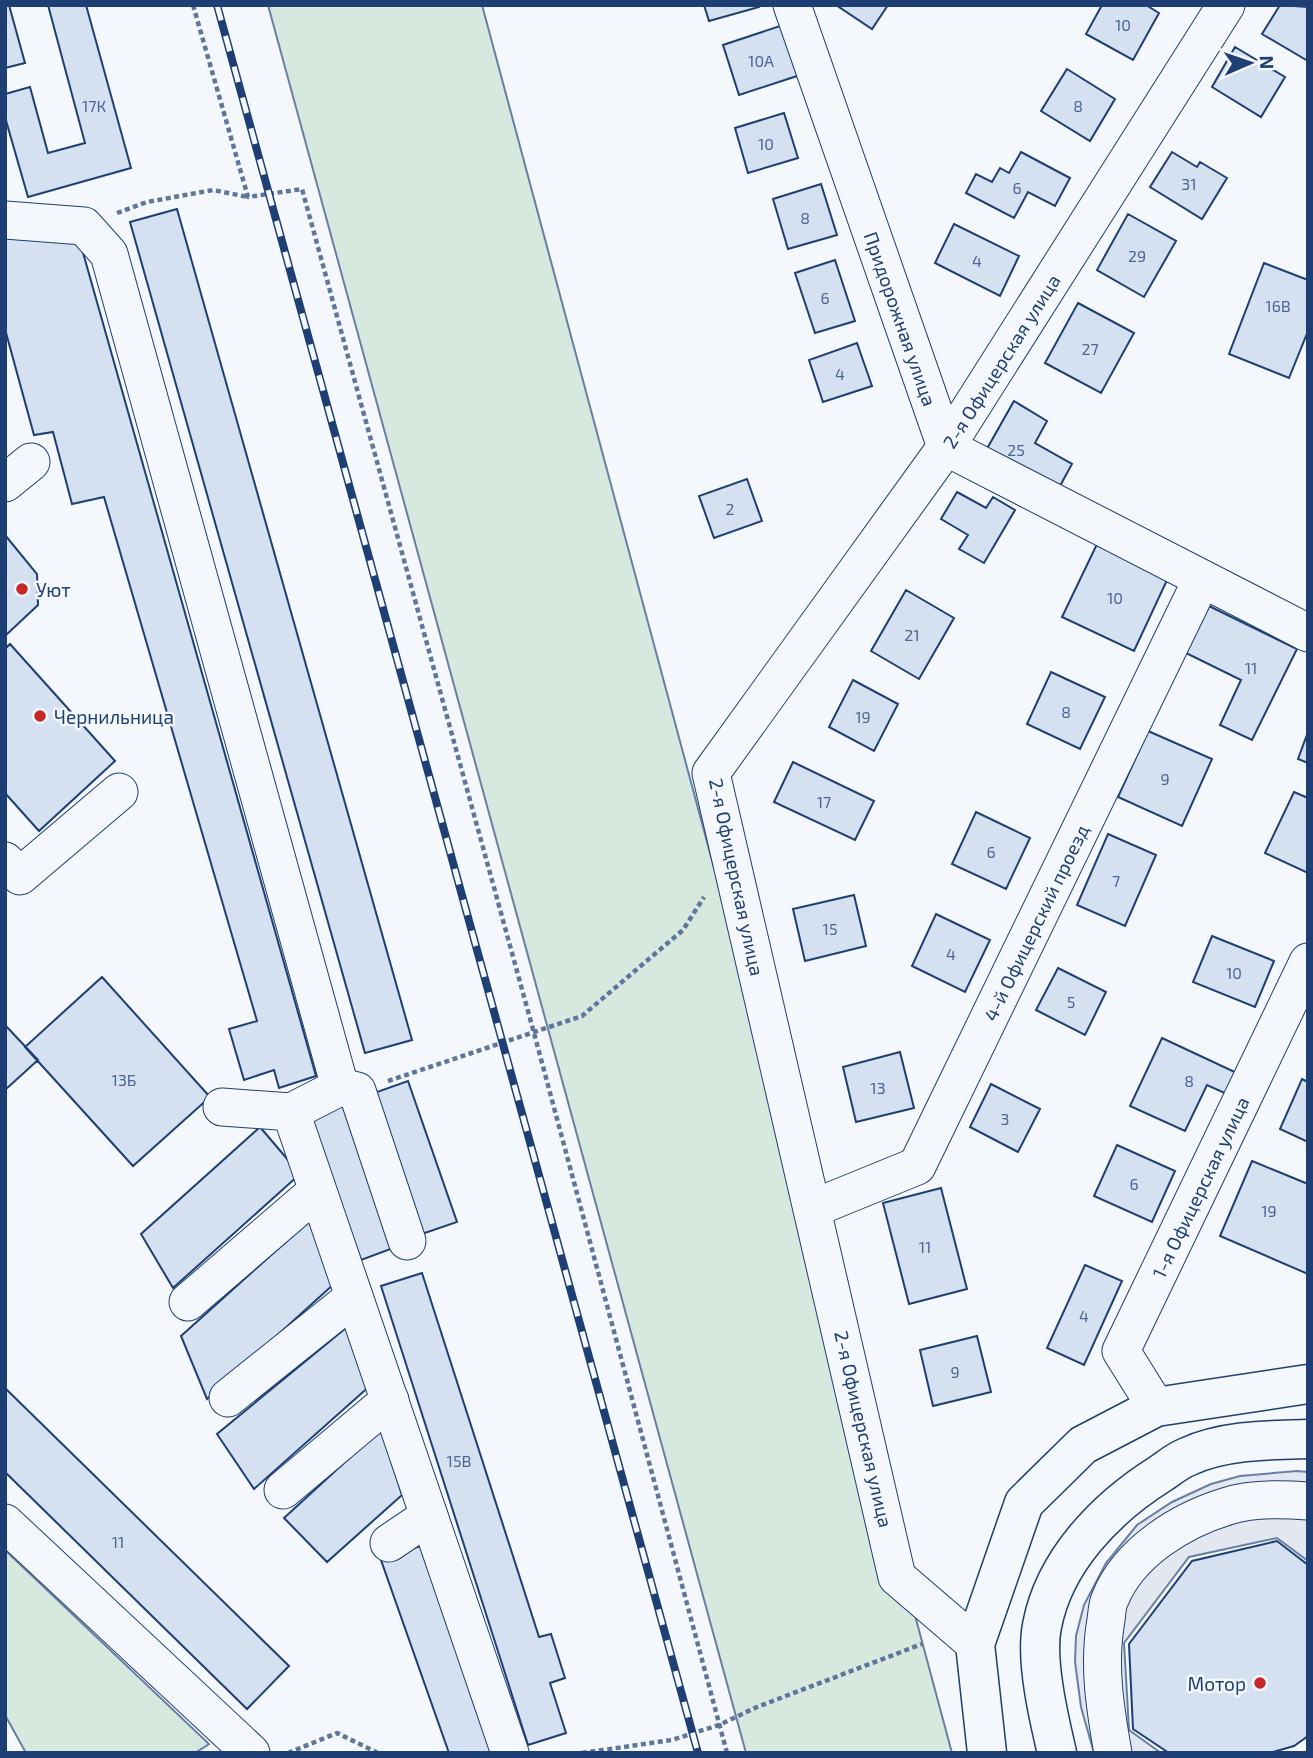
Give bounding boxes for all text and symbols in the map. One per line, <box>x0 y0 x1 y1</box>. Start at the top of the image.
house number: 10 <box>1115 15 1131 34</box>
north arrow <box>1215 28 1285 98</box>
house number: 10А <box>748 51 774 70</box>
text: N <box>1256 55 1279 70</box>
house number: 17К <box>82 96 106 115</box>
house number: 8 <box>1073 96 1083 115</box>
house number: 10 <box>758 134 774 153</box>
house number: 31 <box>1181 174 1197 193</box>
house number: 6 <box>1012 178 1022 197</box>
house number: 8 <box>800 208 810 227</box>
street label: Придорожная улица <box>860 228 942 409</box>
house number: 29 <box>1128 246 1146 265</box>
house number: 4 <box>972 251 982 270</box>
street label: 2-я Офицерская улица <box>937 269 1064 452</box>
house number: 6 <box>820 288 830 307</box>
house number: 16В <box>1265 296 1291 315</box>
house number: 27 <box>1081 339 1099 358</box>
house number: 4 <box>835 364 845 383</box>
house number: 25 <box>1007 440 1025 459</box>
house number: 2 <box>726 499 735 518</box>
place label: Уют <box>36 578 71 601</box>
marker: Уют <box>14 581 30 597</box>
house number: 10 <box>1107 588 1123 607</box>
house number: 21 <box>904 625 920 644</box>
house number: 11 <box>1245 658 1257 677</box>
house number: 8 <box>1061 702 1071 721</box>
place label: Чернильница <box>54 705 174 728</box>
house number: 19 <box>855 707 871 726</box>
marker: Чернильница <box>32 708 48 724</box>
house number: 9 <box>1160 769 1170 788</box>
street label: 2-я Офицерская улица <box>704 776 769 978</box>
house number: 17 <box>817 792 831 811</box>
street label: 4-й Офицерский проезд <box>978 820 1093 1024</box>
house number: 6 <box>986 842 996 861</box>
house number: 7 <box>1112 871 1120 890</box>
house number: 15 <box>823 919 837 938</box>
house number: 4 <box>946 944 956 963</box>
house number: 10 <box>1226 963 1242 982</box>
house number: 5 <box>1067 992 1075 1011</box>
house number: 13Б <box>112 1070 136 1089</box>
house number: 8 <box>1184 1071 1194 1090</box>
house number: 13 <box>870 1078 886 1097</box>
street label: 1-я Офицерская улица <box>1146 1093 1253 1281</box>
house number: 3 <box>1001 1109 1009 1128</box>
house number: 6 <box>1129 1174 1139 1193</box>
house number: 19 <box>1261 1201 1277 1220</box>
house number: 11 <box>919 1237 931 1256</box>
house number: 4 <box>1079 1306 1089 1325</box>
street label: 2-я Офицерская улица <box>829 1328 898 1530</box>
house number: 9 <box>950 1362 960 1381</box>
house number: 15В <box>447 1451 471 1470</box>
house number: 11 <box>112 1532 124 1551</box>
place label: Мотор <box>1188 1672 1246 1695</box>
marker: Мотор <box>1252 1675 1268 1691</box>

